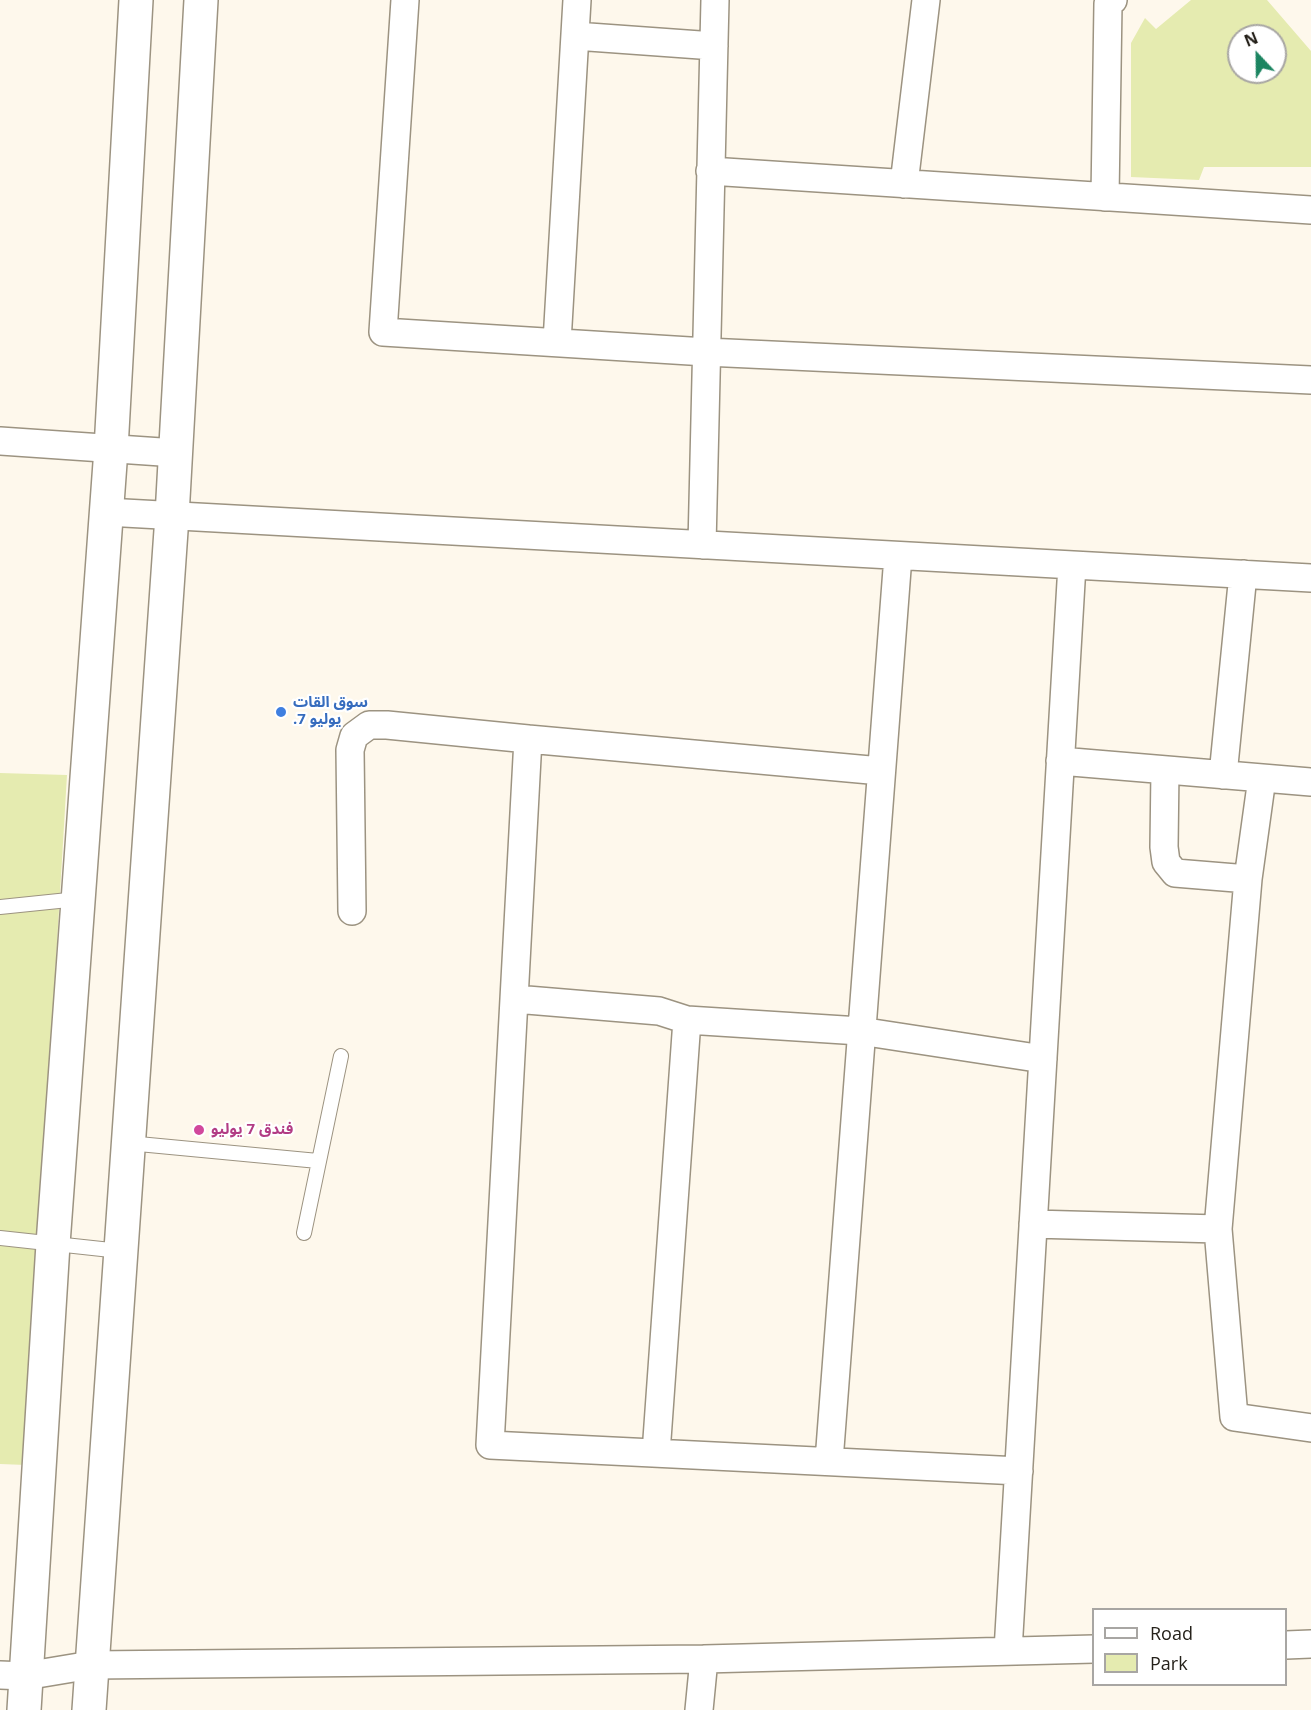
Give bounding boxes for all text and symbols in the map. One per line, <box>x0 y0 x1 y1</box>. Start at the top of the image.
north arrow <box>1227 24 1287 84</box>
text: N <box>1241 27 1261 52</box>
place label: سوق القات .7 يوليو <box>293 694 368 729</box>
marker: سوق القات .7 يوليو <box>274 705 288 719</box>
place label: فندق 7 يوليو <box>211 1121 293 1139</box>
marker: فندق 7 يوليو <box>192 1123 206 1137</box>
legend <box>1092 1608 1287 1686</box>
text: Road <box>1150 1621 1193 1645</box>
text: Park <box>1150 1651 1188 1675</box>

